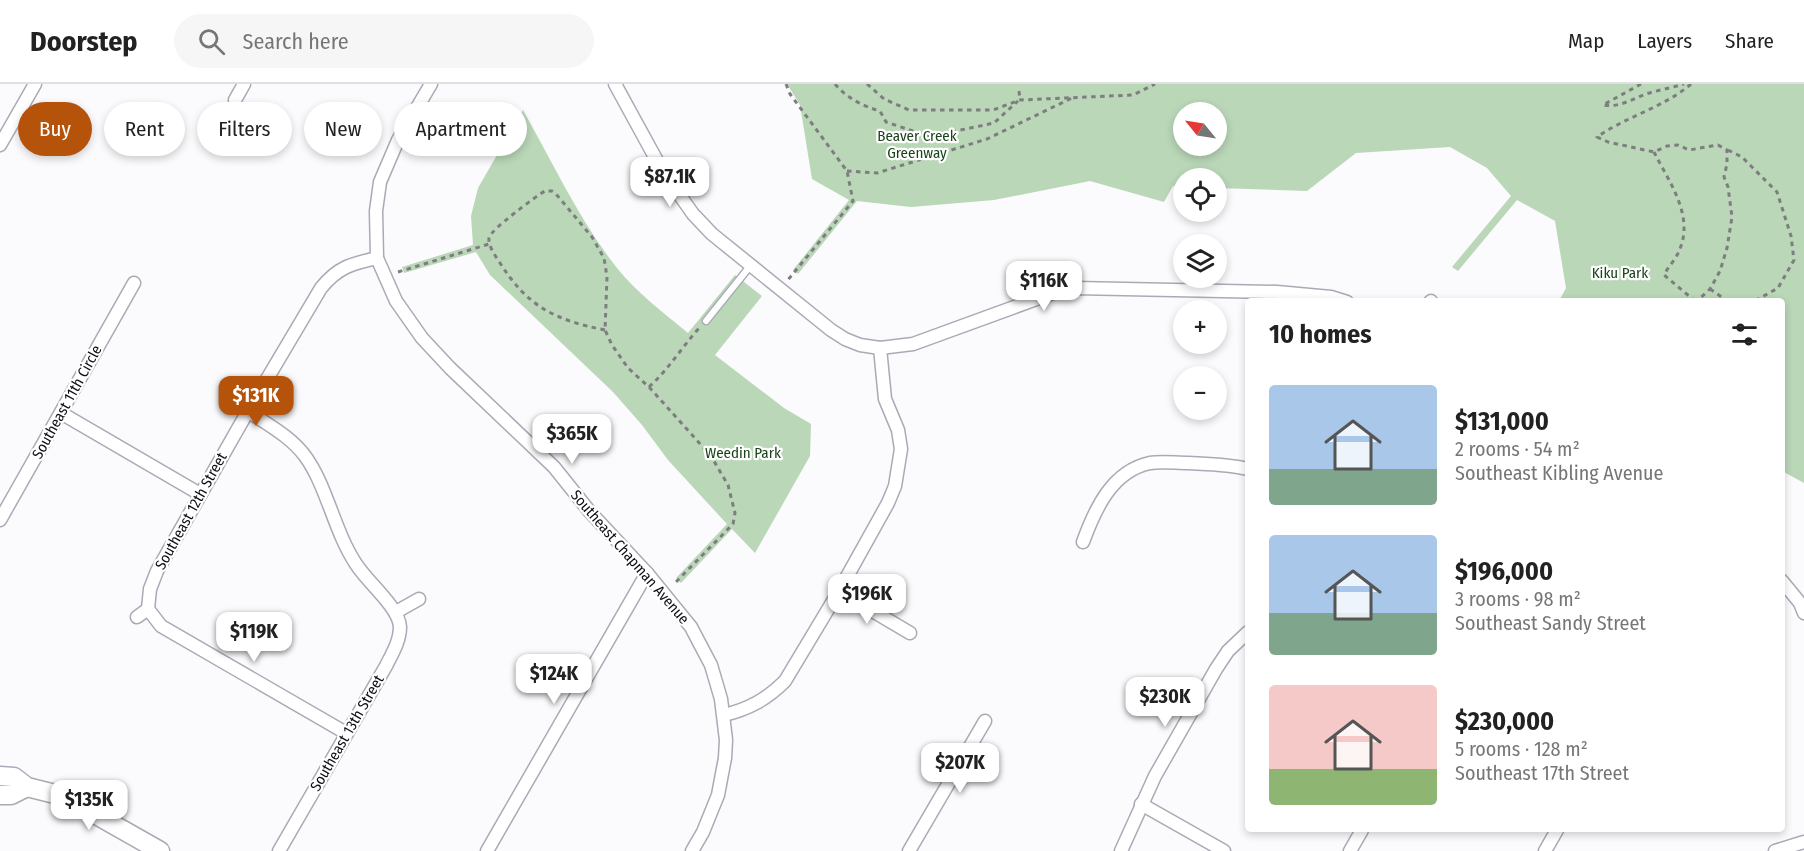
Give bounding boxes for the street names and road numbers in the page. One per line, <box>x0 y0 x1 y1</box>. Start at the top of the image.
street label: Southeast 11th Circle <box>28 342 106 462</box>
street label: Southeast 12th Street <box>151 449 231 573</box>
street label: Southeast Chapman Avenue <box>567 486 693 628</box>
street label: Southeast 13th Street <box>306 672 388 794</box>

